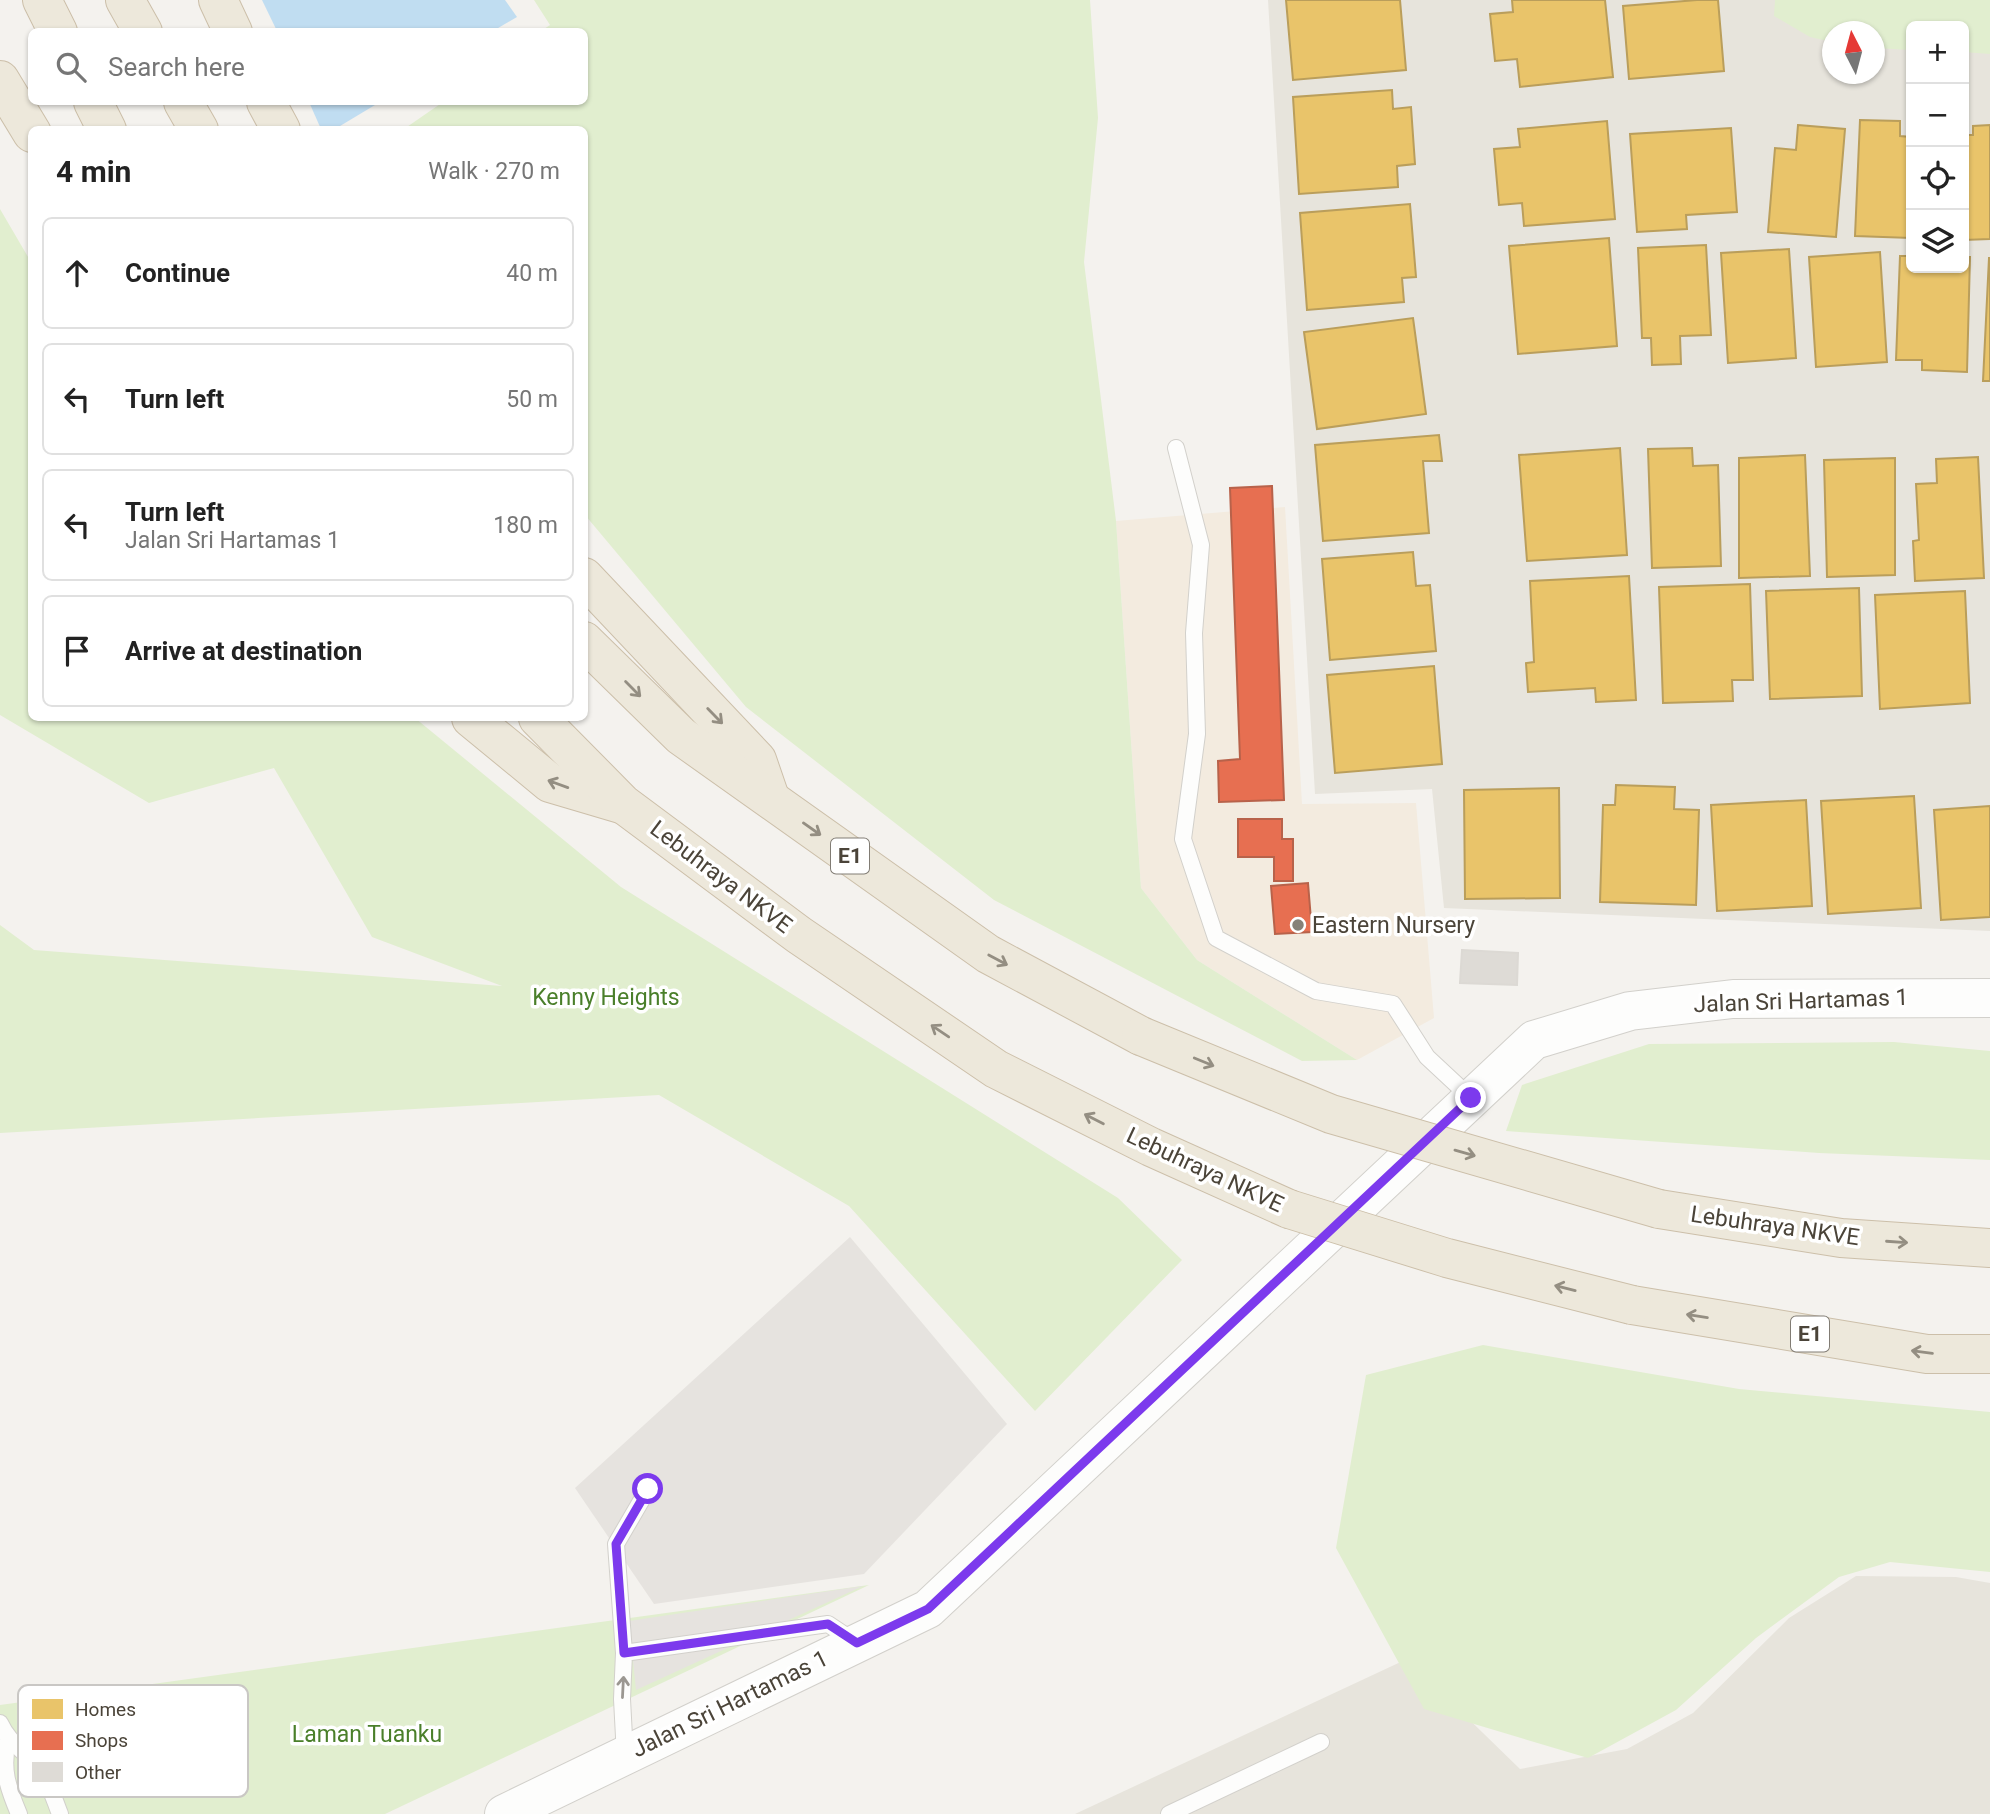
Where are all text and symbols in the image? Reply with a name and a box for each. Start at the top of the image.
north arrow [1822,21,1885,84]
map controls [1906,21,1969,273]
button: + [1906,21,1969,84]
search box [28,28,588,105]
icon: search [52,48,90,86]
text: Search here [108,52,245,82]
button: − [1906,84,1969,147]
button: locate [1906,147,1969,210]
text: 4 min [56,154,131,189]
text: Walk · 270 m [428,158,560,185]
button: layers [1906,210,1969,273]
icon: ahead [58,254,96,292]
text: Continue [125,258,230,288]
text: 40 m [506,260,558,287]
icon: left [58,380,96,418]
text: Turn left [125,384,224,414]
text: 50 m [506,386,558,413]
text: Turn left [125,497,224,527]
icon: left [58,506,96,544]
text: 180 m [493,512,558,539]
text: Jalan Sri Hartamas 1 [125,527,340,554]
icon: arrive [58,632,96,670]
text: Arrive at destination [125,636,362,666]
one-way arrow [624,680,641,697]
one-way arrow [706,707,723,724]
one-way arrow [548,777,570,790]
street label: Lebuhraya NKVE [645,815,797,939]
one-way arrow [802,822,821,836]
road number: E1 [831,838,869,874]
place label: Eastern Nursery [1312,912,1475,939]
marker: Eastern Nursery [1290,917,1306,933]
one-way arrow [987,953,1008,967]
park label: Kenny Heights [532,984,680,1011]
street label: Jalan Sri Hartamas 1 [1693,984,1909,1018]
one-way arrow [931,1024,950,1038]
one-way arrow [1193,1057,1214,1070]
route end [1455,1082,1486,1113]
one-way arrow [1084,1111,1105,1125]
street label: Lebuhraya NKVE [1122,1122,1288,1218]
one-way arrow [1453,1147,1476,1160]
street label: Lebuhraya NKVE [1689,1201,1861,1251]
one-way arrow [1885,1236,1907,1249]
one-way arrow [1554,1281,1577,1294]
one-way arrow [1686,1309,1709,1322]
road number: E1 [1791,1316,1829,1352]
one-way arrow [1911,1346,1934,1359]
route start [632,1473,663,1504]
street label: Jalan Sri Hartamas 1 [627,1645,833,1763]
one-way arrow [616,1676,629,1699]
legend [18,1685,248,1797]
text: Homes [75,1698,136,1721]
park label: Laman Tuanku [292,1721,442,1748]
text: Shops [75,1729,128,1752]
text: Other [75,1761,122,1784]

